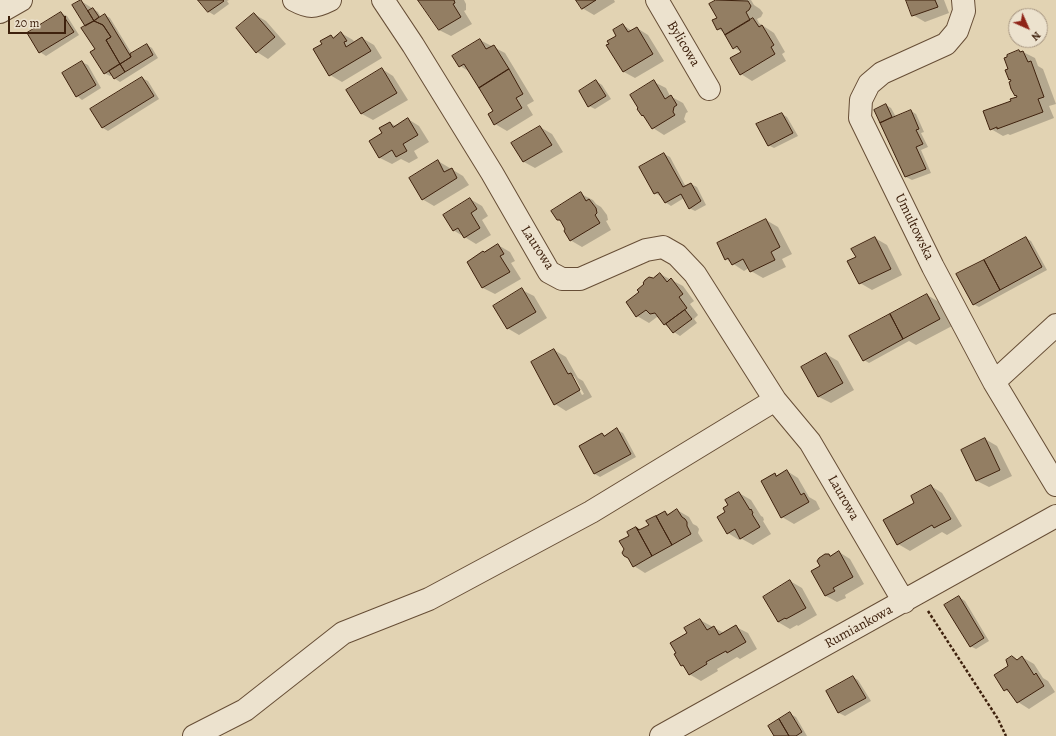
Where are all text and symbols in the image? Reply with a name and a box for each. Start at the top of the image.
scale bar [10,8,68,34]
north arrow [1008,8,1048,48]
text: 20 m [15,15,39,31]
street label: Bylicowa [663,18,703,70]
text: N [1028,28,1044,44]
street label: Umultowska [891,191,937,263]
street label: Laurowa [517,223,557,273]
street label: Laurowa [823,472,863,524]
street label: Rumiankowa [822,601,896,653]

